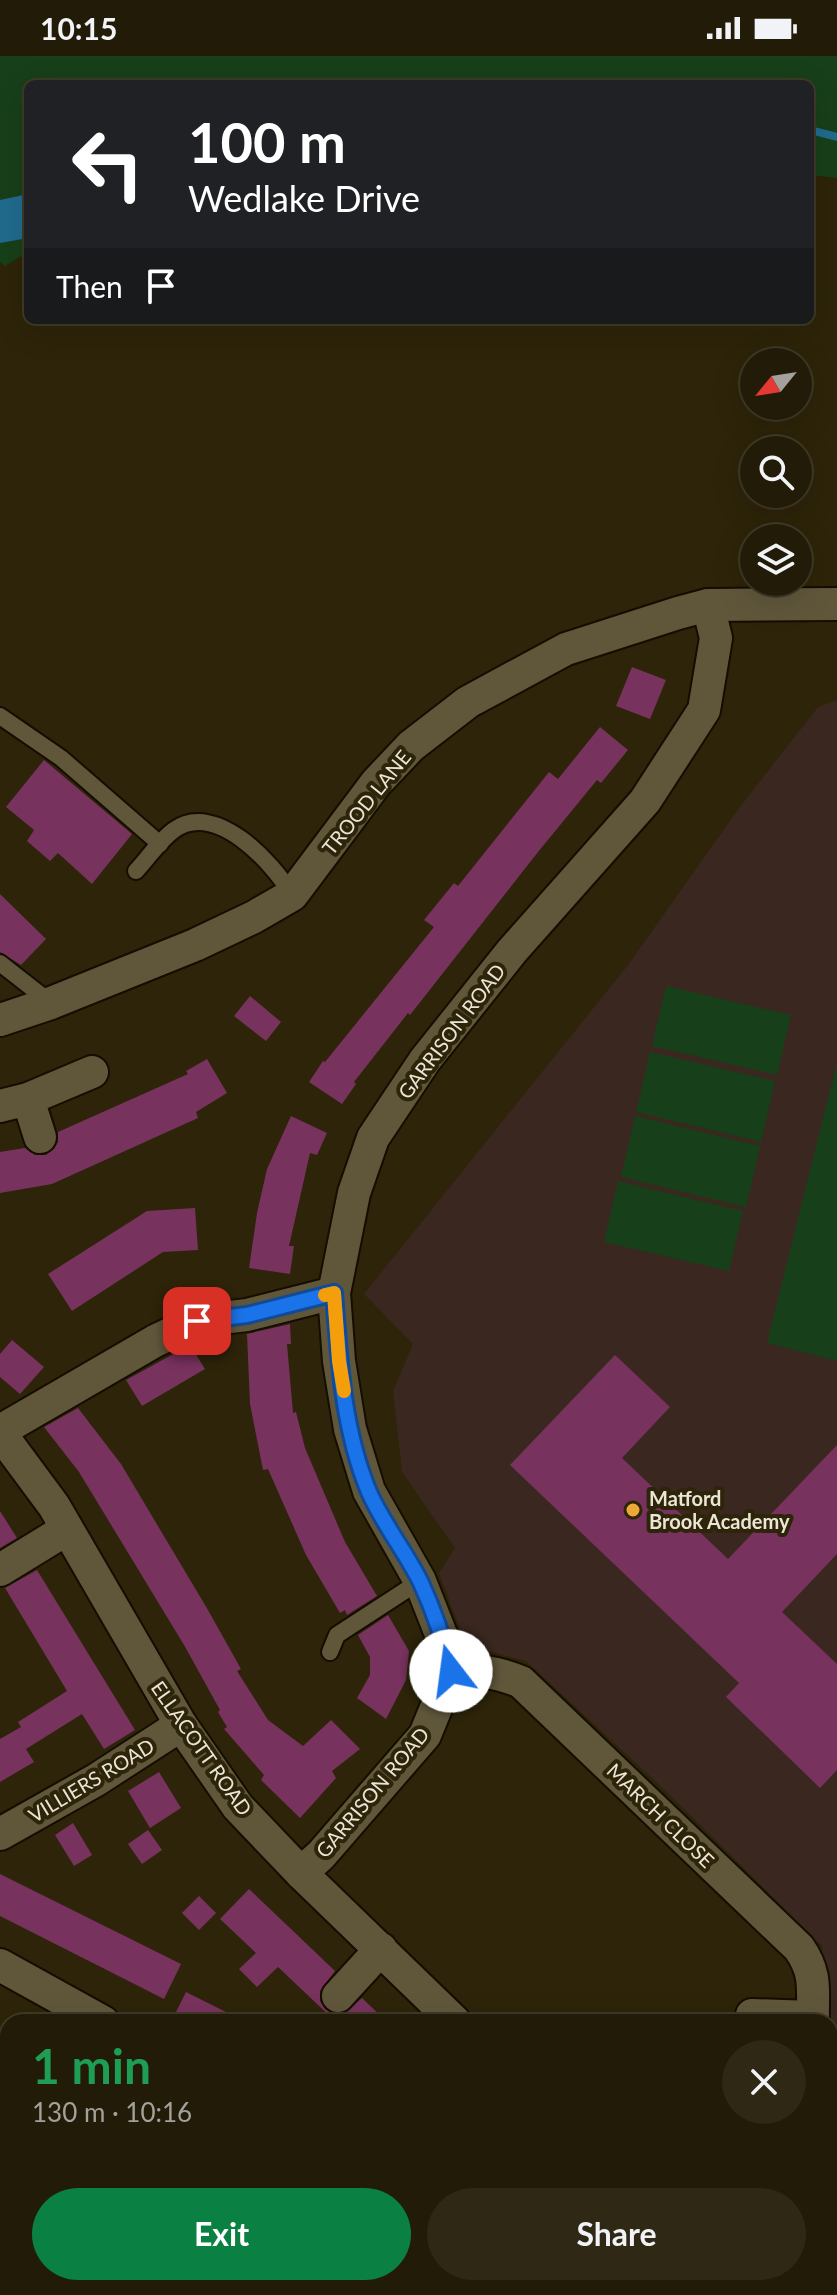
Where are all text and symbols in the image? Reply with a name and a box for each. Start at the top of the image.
text: 10:15 [40,10,117,46]
text: 100 m [188,108,346,175]
icon: left [56,112,160,216]
text: Wedlake Drive [188,176,420,220]
icon: arrive [139,264,183,308]
text: Then [56,268,123,304]
north arrow [740,348,812,420]
map controls [740,348,812,596]
button: search [740,436,812,508]
button: layers [740,524,812,596]
street label: TROOD LANE [317,745,415,859]
street label: GARRISON ROAD [392,959,510,1103]
pin [163,1287,231,1355]
icon: arrive [175,1299,219,1343]
place label: Matford Brook Academy [649,1486,790,1533]
marker: Matford Brook Academy [624,1501,642,1519]
position arrow [409,1629,493,1713]
street label: ELLACOTT ROAD [147,1676,257,1820]
street label: GARRISON ROAD [311,1722,433,1862]
street label: VILLIERS ROAD [24,1733,158,1827]
street label: MARCH CLOSE [602,1758,720,1872]
text: 1 min [32,2037,151,2094]
button: close [722,2040,806,2124]
text: 130 m · 10:16 [32,2096,192,2128]
button: Exit [32,2188,411,2280]
button: Share [427,2188,806,2280]

